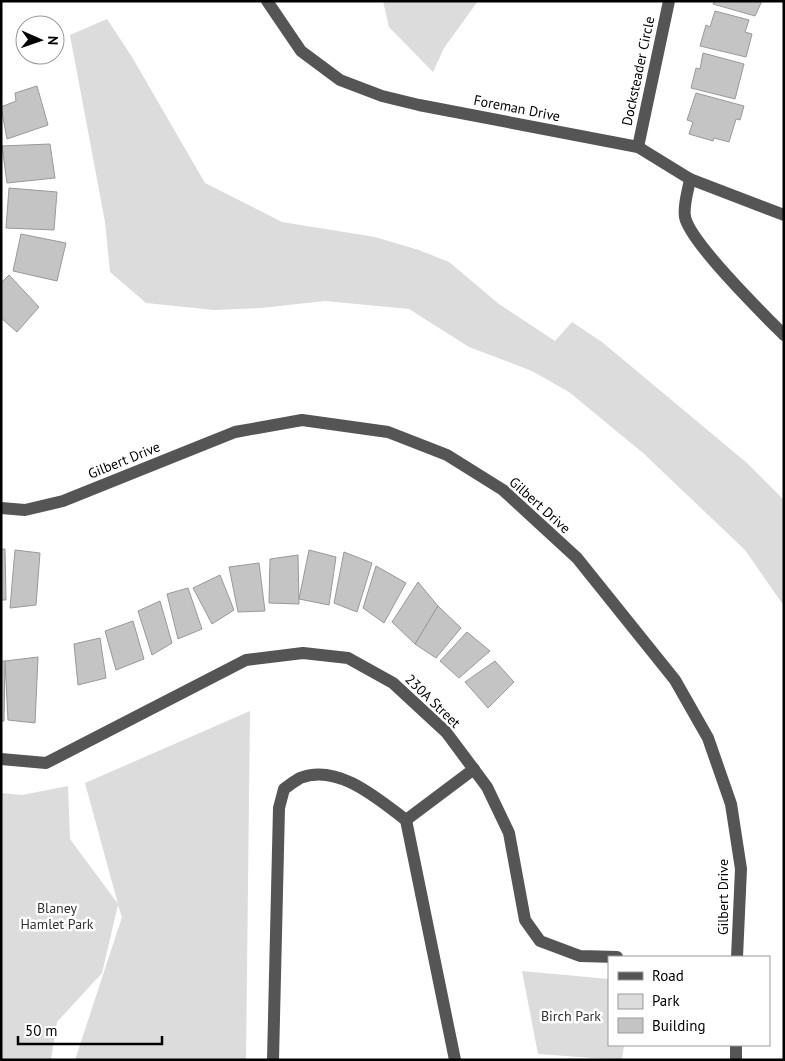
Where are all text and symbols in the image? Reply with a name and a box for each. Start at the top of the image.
north arrow [15,15,65,65]
street label: Docksteader Circle [618,15,658,127]
text: N [44,36,62,45]
street label: Foreman Drive [472,91,562,125]
street label: Gilbert Drive [85,437,163,483]
street label: Gilbert Drive [506,473,574,537]
street label: 230A Street [402,670,465,732]
street label: Gilbert Drive [714,859,732,935]
park label: Blaney Hamlet Park [20,899,94,933]
legend [608,956,770,1046]
text: Road [652,966,684,985]
text: Park [652,991,680,1010]
park label: Birch Park [541,1007,601,1025]
scale bar [18,1014,161,1046]
text: Building [652,1016,706,1035]
text: 50 m [25,1021,58,1040]

